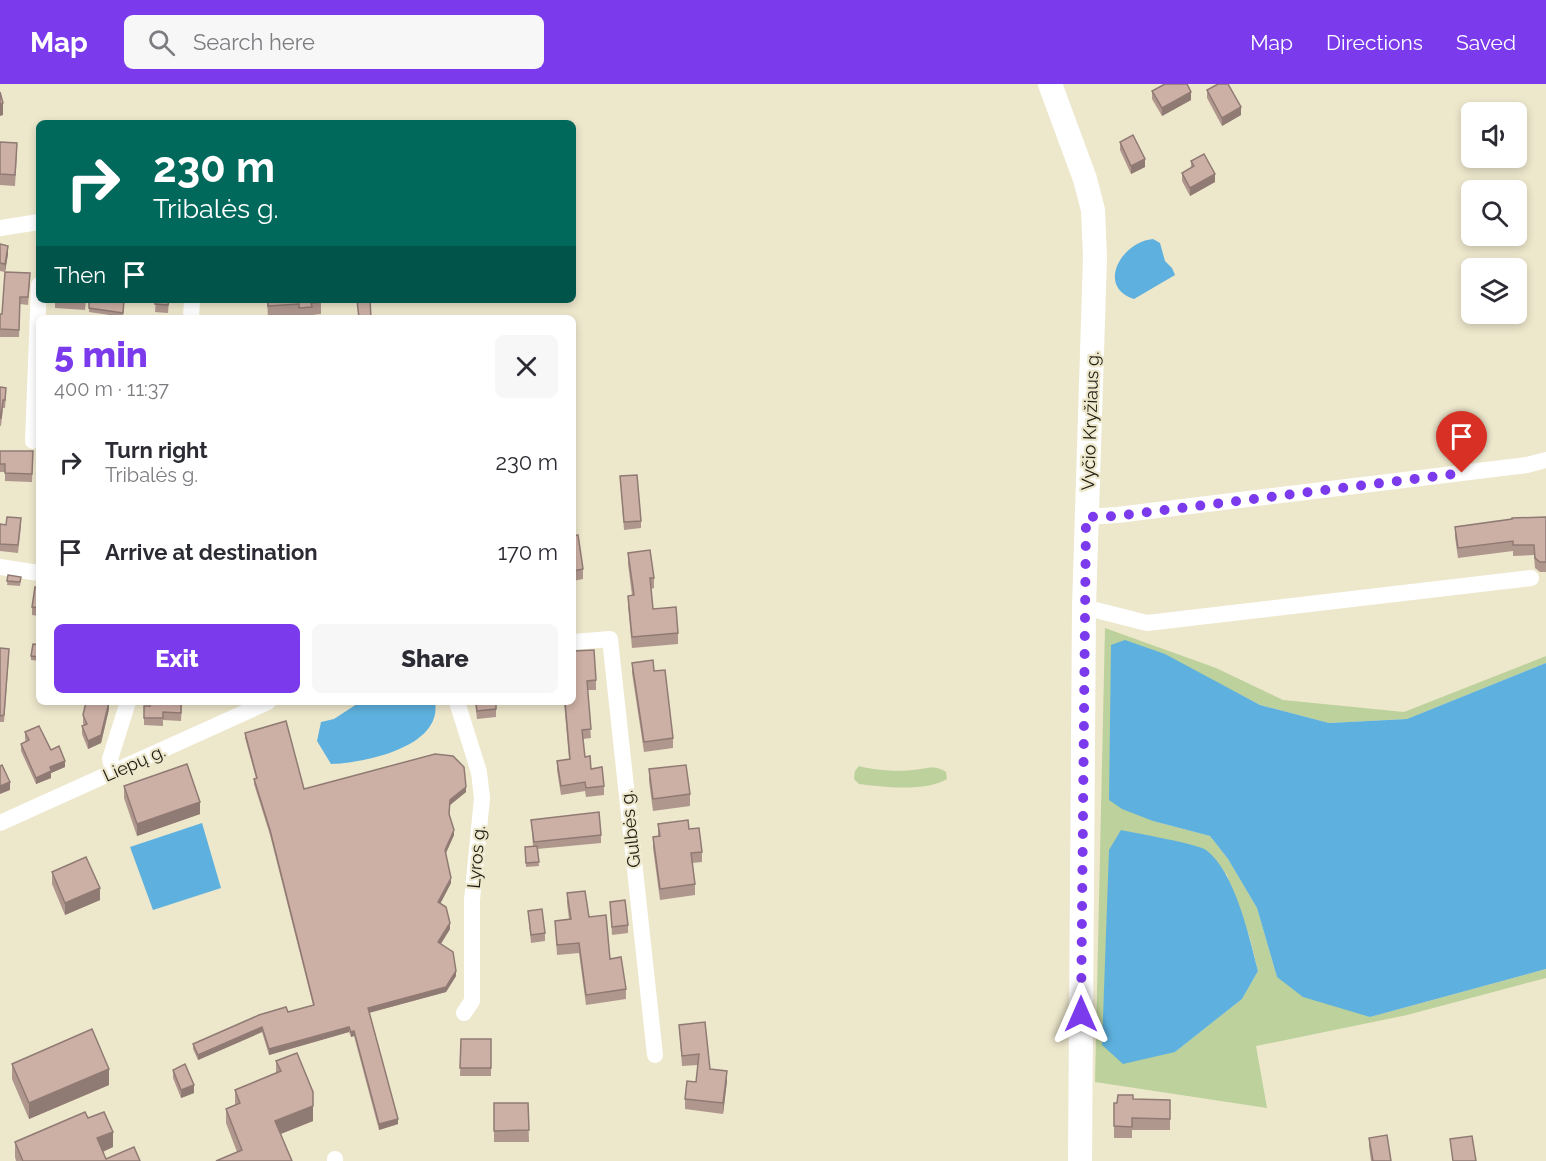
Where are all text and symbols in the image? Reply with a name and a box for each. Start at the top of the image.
search box [124,15,544,69]
text: Map [30,26,88,59]
icon: search [145,26,178,59]
text: Search here [193,29,315,55]
text: Map [1250,30,1293,55]
text: Directions [1326,30,1423,55]
text: Saved [1456,30,1516,55]
map controls [1461,102,1527,324]
button: sound [1461,102,1527,168]
text: 230 m [153,143,275,192]
icon: right [54,144,132,222]
button: search [1461,180,1527,246]
text: Tribalės g. [153,193,279,224]
icon: arrive [118,258,151,291]
button: layers [1461,258,1527,324]
text: Then [54,262,106,288]
text: 5 min [54,333,148,375]
button: close [495,335,558,398]
street label: Vyčio Kryžiaus g. [1077,351,1103,491]
text: 400 m · 11:37 [54,377,169,401]
pin [1436,411,1487,473]
icon: arrive [1445,420,1478,453]
text: Turn right [105,437,208,463]
icon: right [54,446,87,479]
text: 230 m [495,449,558,475]
text: Tribalės g. [105,463,198,487]
icon: arrive [54,536,87,569]
text: Arrive at destination [105,539,318,565]
text: 170 m [498,539,558,565]
button: Exit [54,624,300,693]
button: Share [312,624,558,693]
street label: Liepų g. [100,740,168,786]
street label: Gulbės g. [615,789,645,869]
street label: Lyros g. [463,825,489,889]
position arrow [1049,982,1113,1046]

